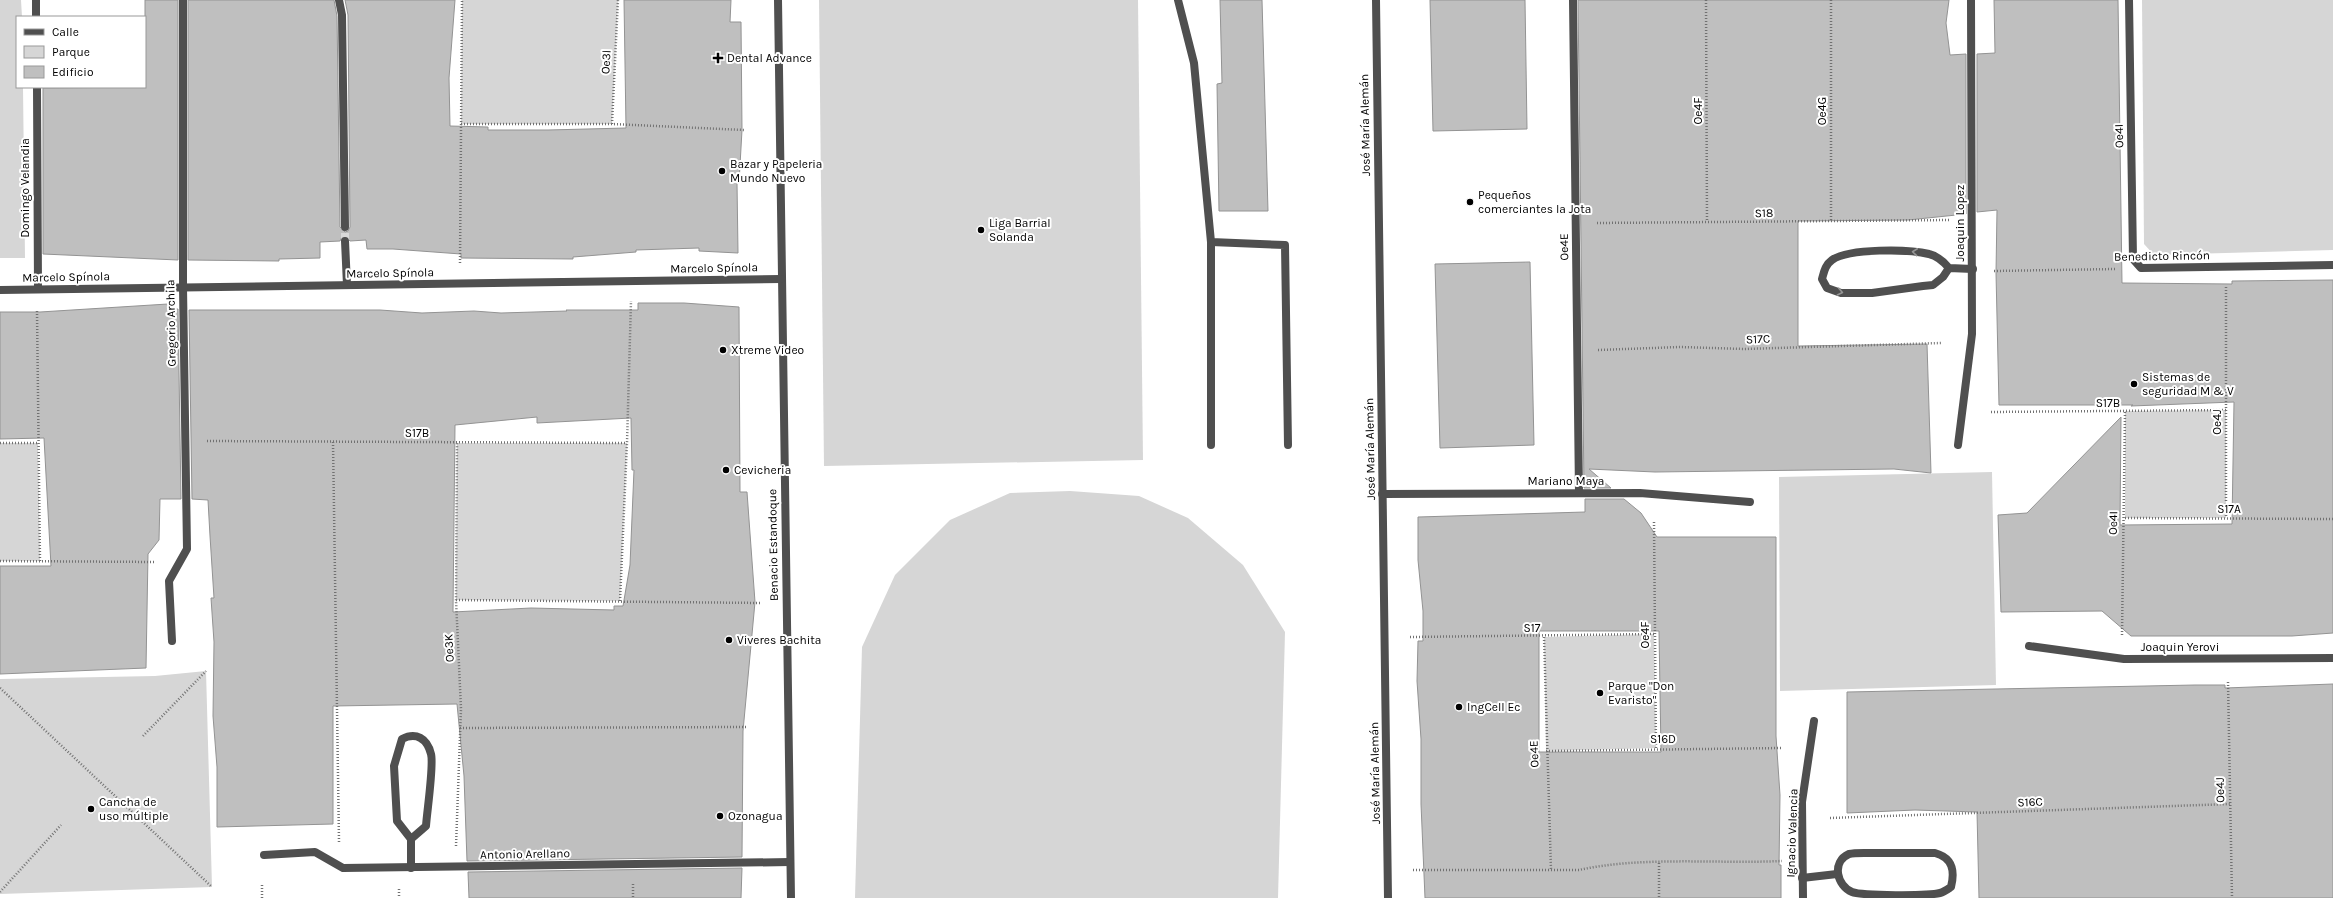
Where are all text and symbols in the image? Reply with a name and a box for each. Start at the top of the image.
legend [16,16,146,88]
text: Calle [52,25,79,39]
text: Parque [52,45,90,59]
street label: Oe3l [598,49,614,75]
place label: Dental Advance [727,51,812,65]
marker: Dental Advance [712,52,724,64]
text: Edificio [52,65,93,79]
street label: José María Alemán [1357,74,1373,176]
street label: Oe4G [1815,97,1829,125]
street label: Oe4F [1691,98,1705,124]
street label: Oe4I [2112,124,2126,148]
street label: Domingo Velandia [18,138,32,238]
place label: Bazar y Papeleria Mundo Nuevo [730,157,822,185]
marker: Bazar y Papeleria Mundo Nuevo [717,166,727,176]
street label: Joaquin Lopez [1953,184,1967,262]
place label: Pequeños comerciantes la Jota [1478,188,1591,216]
marker: Pequeños comerciantes la Jota [1465,197,1475,207]
street label: S18 [1755,206,1773,220]
place label: Liga Barrial Solanda [989,216,1051,244]
marker: Liga Barrial Solanda [976,225,986,235]
street label: Oe4E [1557,233,1571,261]
one-way arrow [1912,248,1918,257]
street label: Benedicto Rincón [2114,248,2210,264]
street label: Marcelo Spínola [670,260,758,276]
street label: Marcelo Spínola [346,265,434,281]
street label: Marcelo Spínola [22,269,110,285]
street label: Gregorio Archila [163,279,179,367]
one-way arrow [1836,287,1843,295]
street label: S17C [1746,332,1770,346]
place label: Xtreme Video [731,343,804,357]
marker: Xtreme Video [718,345,728,355]
place label: Sistemas de seguridad M & V [2142,370,2234,398]
marker: Sistemas de seguridad M & V [2129,379,2139,389]
street label: S17B [2096,396,2120,410]
street label: José María Alemán [1362,398,1378,500]
street label: Oe4J [2210,409,2224,435]
street label: S17B [405,426,429,440]
place label: Cevicheria [734,463,791,477]
marker: Cevicheria [721,465,731,475]
street label: Mariano Maya [1528,474,1604,488]
street label: Benacio Estandoque [765,489,781,601]
street label: S17A [2217,502,2241,516]
street label: Oe4I [2106,511,2120,535]
street label: S17 [1524,621,1541,635]
street label: Oe4F [1638,622,1652,648]
street label: Oe3K [441,633,457,662]
place label: Viveres Bachita [737,633,821,647]
marker: Viveres Bachita [724,635,734,645]
street label: Joaquin Yerovi [2141,640,2219,654]
place label: Parque "Don Evaristo" [1608,679,1674,707]
marker: Parque "Don Evaristo" [1595,688,1605,698]
place label: IngCell Ec [1467,700,1520,714]
marker: IngCell Ec [1454,702,1464,712]
street label: José María Alemán [1367,722,1383,824]
street label: S16D [1650,732,1676,746]
street label: Oe4E [1527,740,1541,768]
street label: Oe4J [2213,777,2227,803]
street label: Ignacio Valencia [1783,788,1801,878]
place label: Cancha de uso múltiple [99,795,168,823]
street label: S16C [2017,795,2043,809]
marker: Cancha de uso múltiple [86,804,96,814]
place label: Ozonagua [728,809,783,823]
marker: Ozonagua [715,811,725,821]
street label: Antonio Arellano [480,846,570,862]

